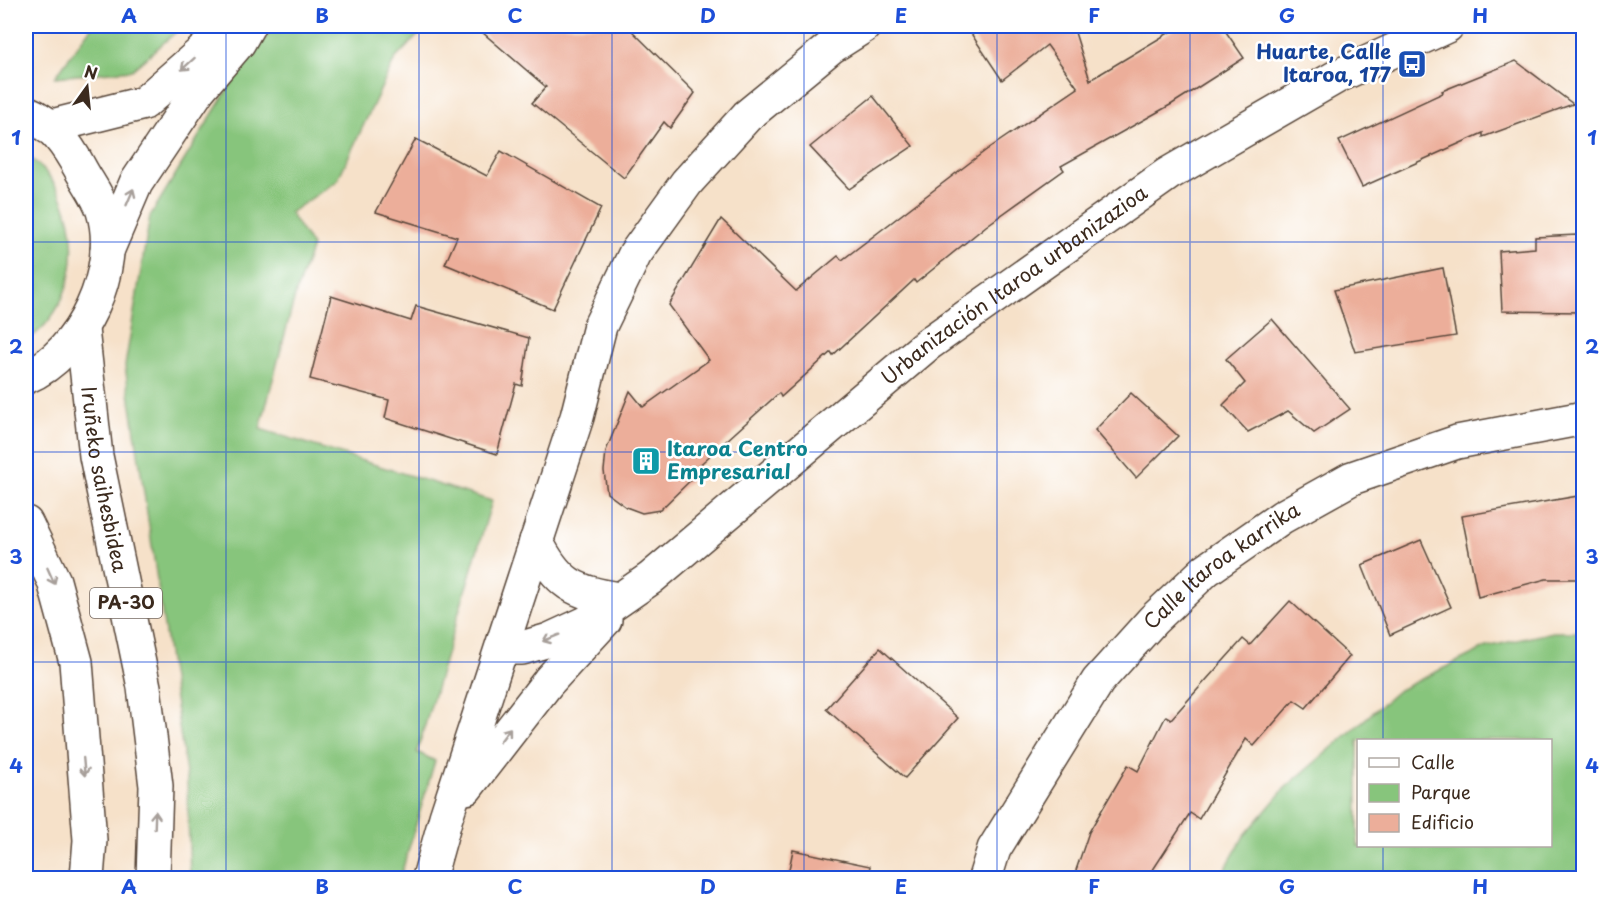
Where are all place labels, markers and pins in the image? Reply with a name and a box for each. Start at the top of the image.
place label: Huarte, Calle Itaroa, 177 [1256,36,1392,89]
bus stop icon: Huarte, Calle Itaroa, 177 [1396,48,1428,80]
place label: Itaroa Centro Empresarial [667,433,808,486]
building icon: Itaroa Centro Empresarial [630,445,662,477]

